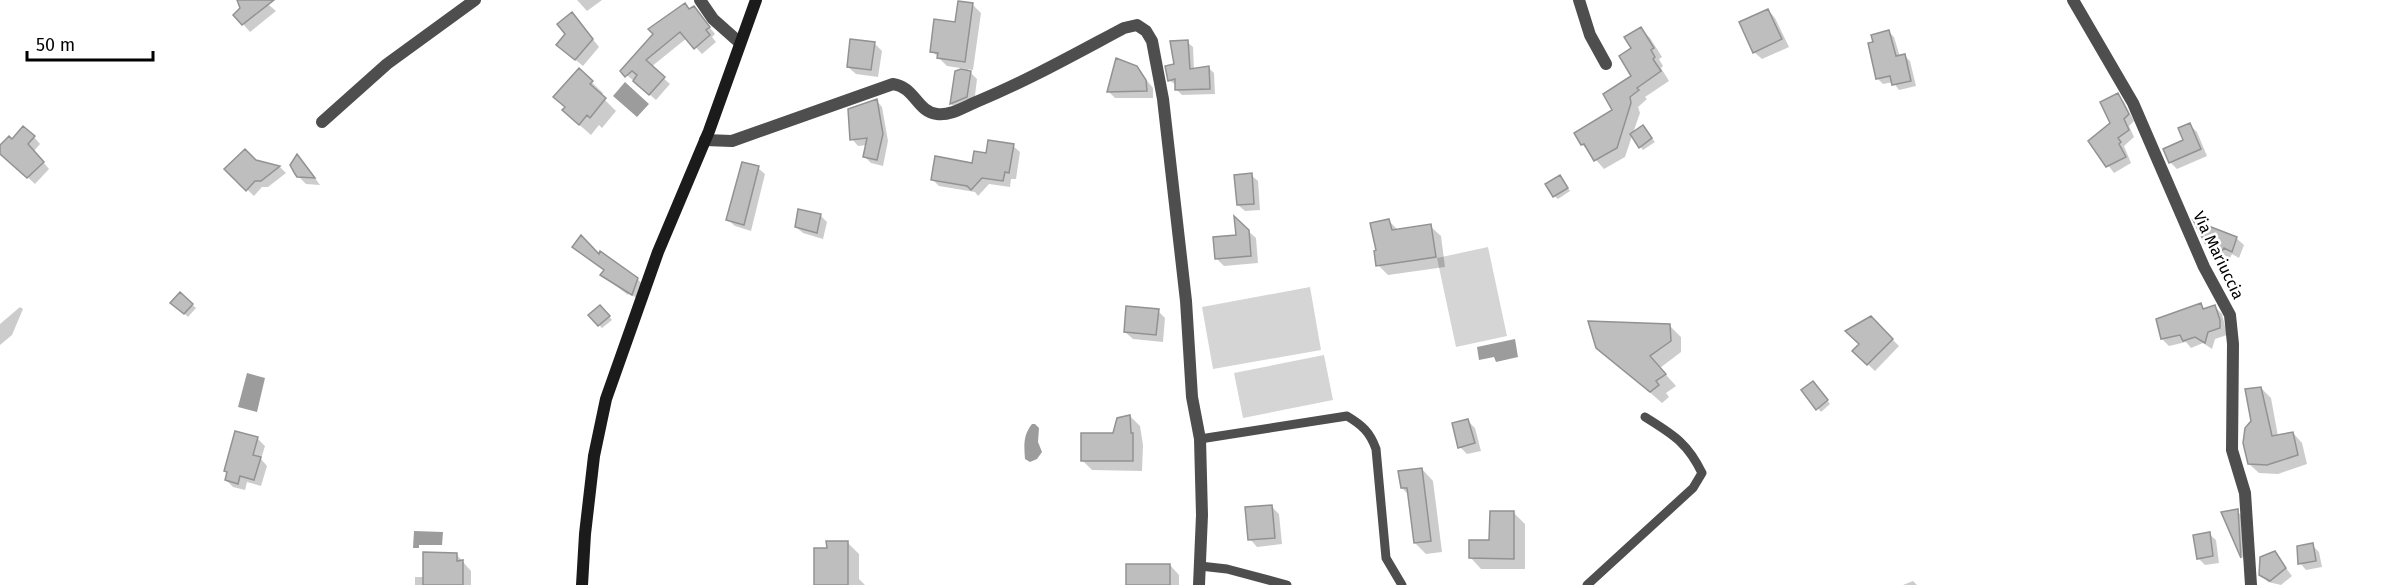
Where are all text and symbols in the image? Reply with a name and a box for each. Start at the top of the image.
scale bar [27,24,153,62]
text: 50 m [36,34,75,56]
street label: Via Mariuccia [2189,208,2248,302]

